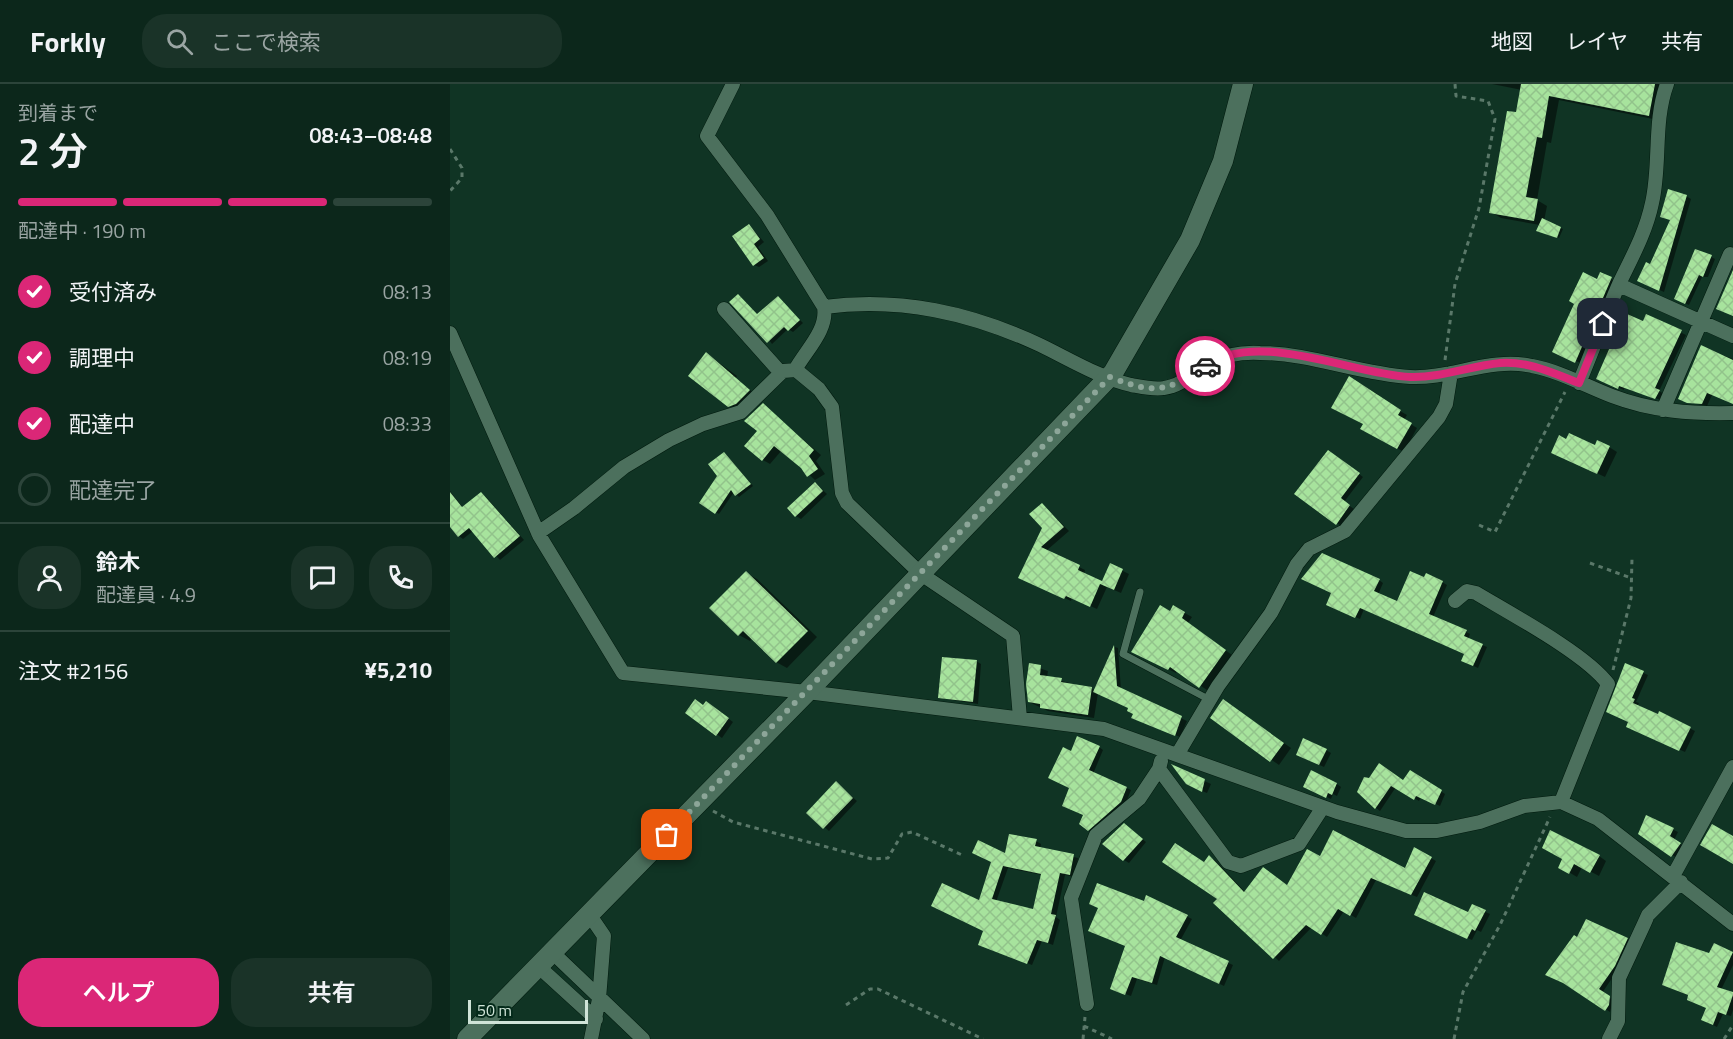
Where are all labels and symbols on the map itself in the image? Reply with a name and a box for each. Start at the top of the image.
pin [1577,298,1628,349]
courier [1175,336,1235,396]
pin [641,809,692,860]
scale bar [468,997,588,1024]

